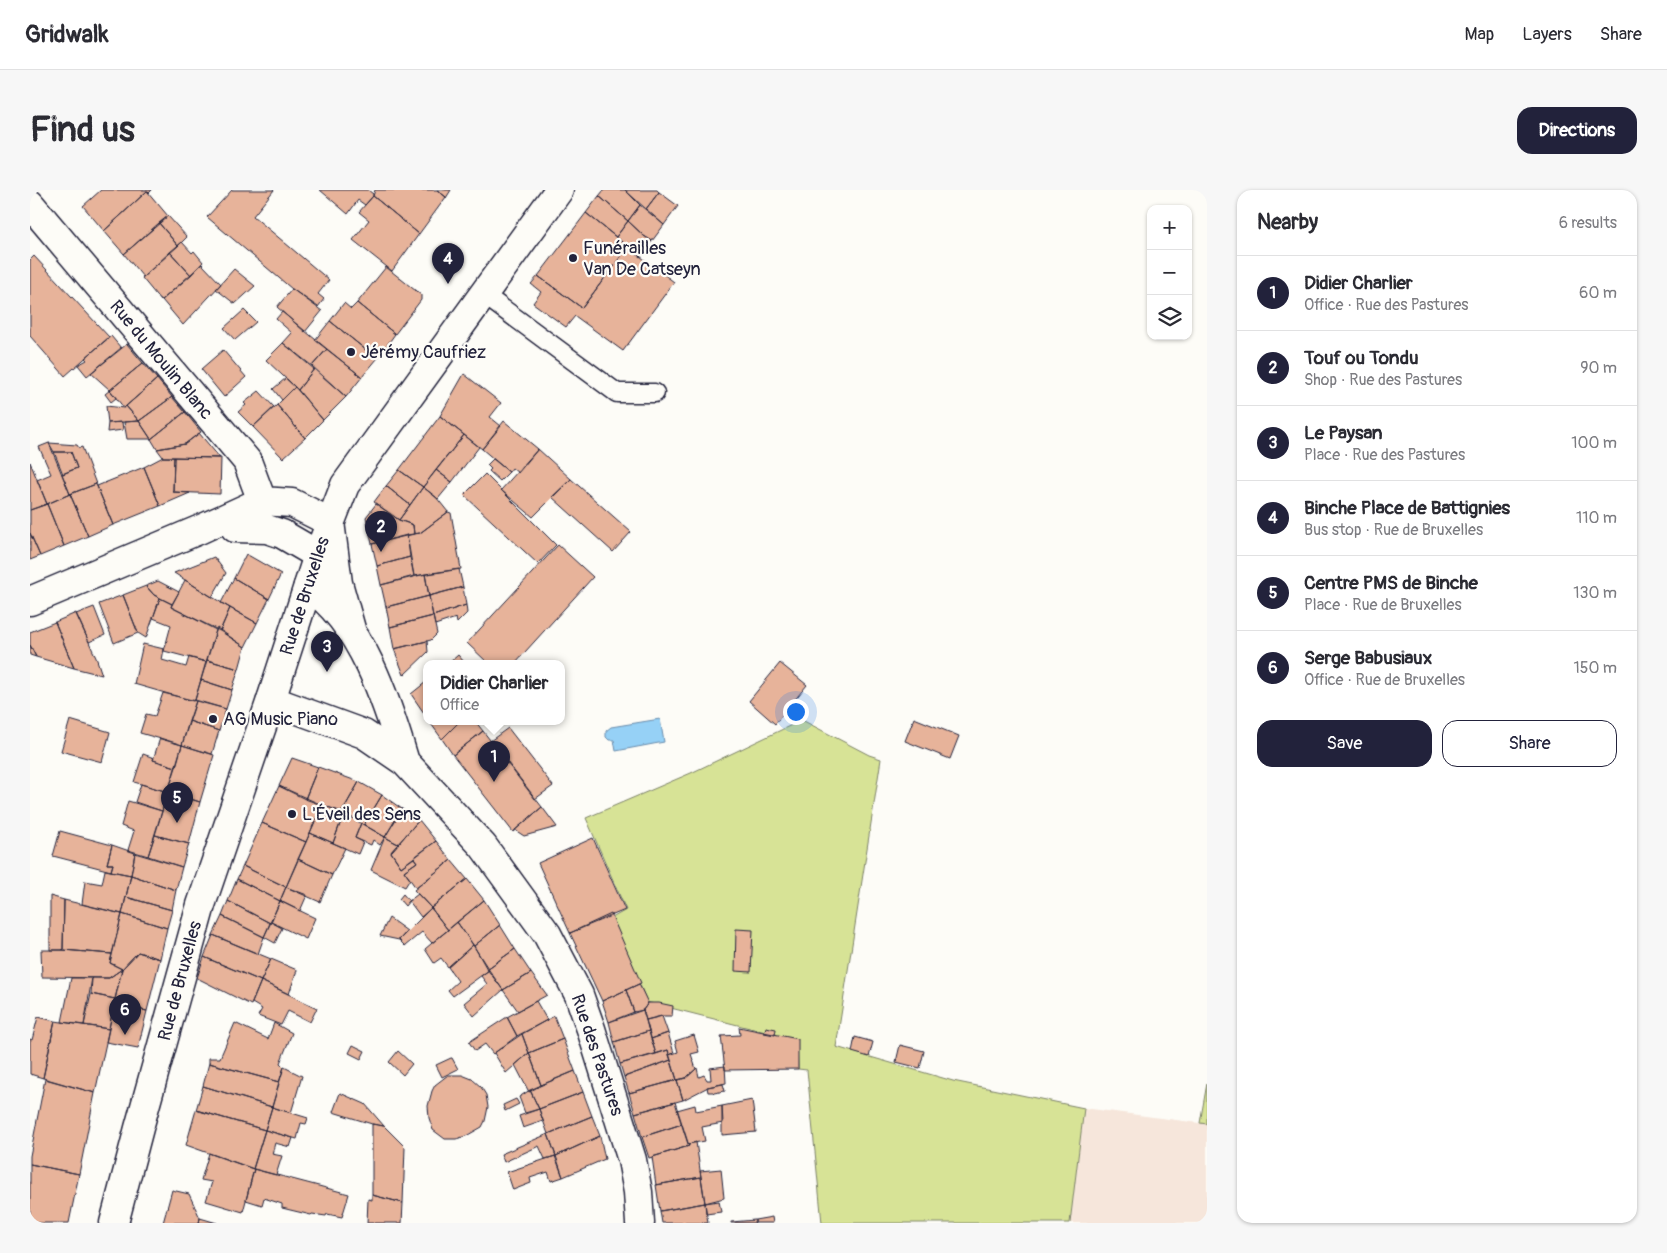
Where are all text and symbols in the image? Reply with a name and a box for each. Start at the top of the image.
text: Gridwalk [25,20,109,49]
text: Map [1465,23,1494,46]
text: Layers [1522,23,1572,46]
text: Share [1600,23,1642,46]
button: Directions [1517,107,1637,154]
text: Find us [30,108,135,152]
map controls [1147,205,1192,340]
button: + [1147,205,1192,250]
text: Nearby [1257,209,1318,236]
text: 6 results [1559,213,1617,233]
place label: Funérailles Van De Catseyn [583,237,701,281]
pin: 4 [432,243,464,284]
button: − [1147,250,1192,295]
marker: Funérailles Van De Catseyn [567,252,579,264]
text: Didier Charlier [1304,271,1413,295]
text: 1 [1270,283,1276,303]
text: 60 m [1579,283,1617,303]
button: layers [1147,295,1192,340]
text: Office · Rue des Pastures [1304,295,1469,315]
street label: Rue du Moulin Blanc [104,296,218,424]
place label: Jérémy Caufriez [361,341,486,364]
marker: Jérémy Caufriez [345,346,357,358]
text: Touf ou Tondu [1304,346,1419,370]
text: 2 [1269,358,1277,378]
text: 90 m [1580,358,1617,378]
text: Shop · Rue des Pastures [1304,370,1462,390]
text: Le Paysan [1304,421,1382,445]
text: 3 [1269,433,1277,453]
text: 100 m [1571,433,1617,453]
text: Place · Rue des Pastures [1304,445,1465,465]
text: Binche Place de Battignies [1304,496,1510,520]
text: 4 [1268,508,1278,528]
text: 110 m [1576,508,1617,528]
pin: 2 [365,511,397,552]
text: Bus stop · Rue de Bruxelles [1304,520,1483,540]
street label: Rue de Bruxelles [275,534,335,658]
text: Centre PMS de Binche [1304,571,1478,595]
text: 5 [1269,583,1277,603]
text: 130 m [1573,583,1617,603]
text: Place · Rue de Bruxelles [1304,595,1462,615]
pin: 3 [311,631,343,672]
text: Serge Babusiaux [1304,646,1432,670]
text: 6 [1268,658,1278,678]
text: 150 m [1573,658,1617,678]
popup [423,660,565,725]
text: Office · Rue de Bruxelles [1304,670,1465,690]
text: Didier Charlier [440,671,548,695]
text: Office [440,695,479,715]
your location [783,699,809,725]
place label: AG Music Piano [223,708,338,731]
marker: AG Music Piano [207,713,219,725]
button: Save [1257,720,1432,767]
button: Share [1442,720,1617,767]
pin: 1 [478,741,510,782]
pin: 5 [161,782,193,823]
place label: L'Éveil des Sens [302,803,421,826]
marker: L'Éveil des Sens [286,808,298,820]
street label: Rue de Bruxelles [153,919,207,1043]
street label: Rue des Pastures [565,991,629,1119]
pin: 6 [109,994,141,1035]

